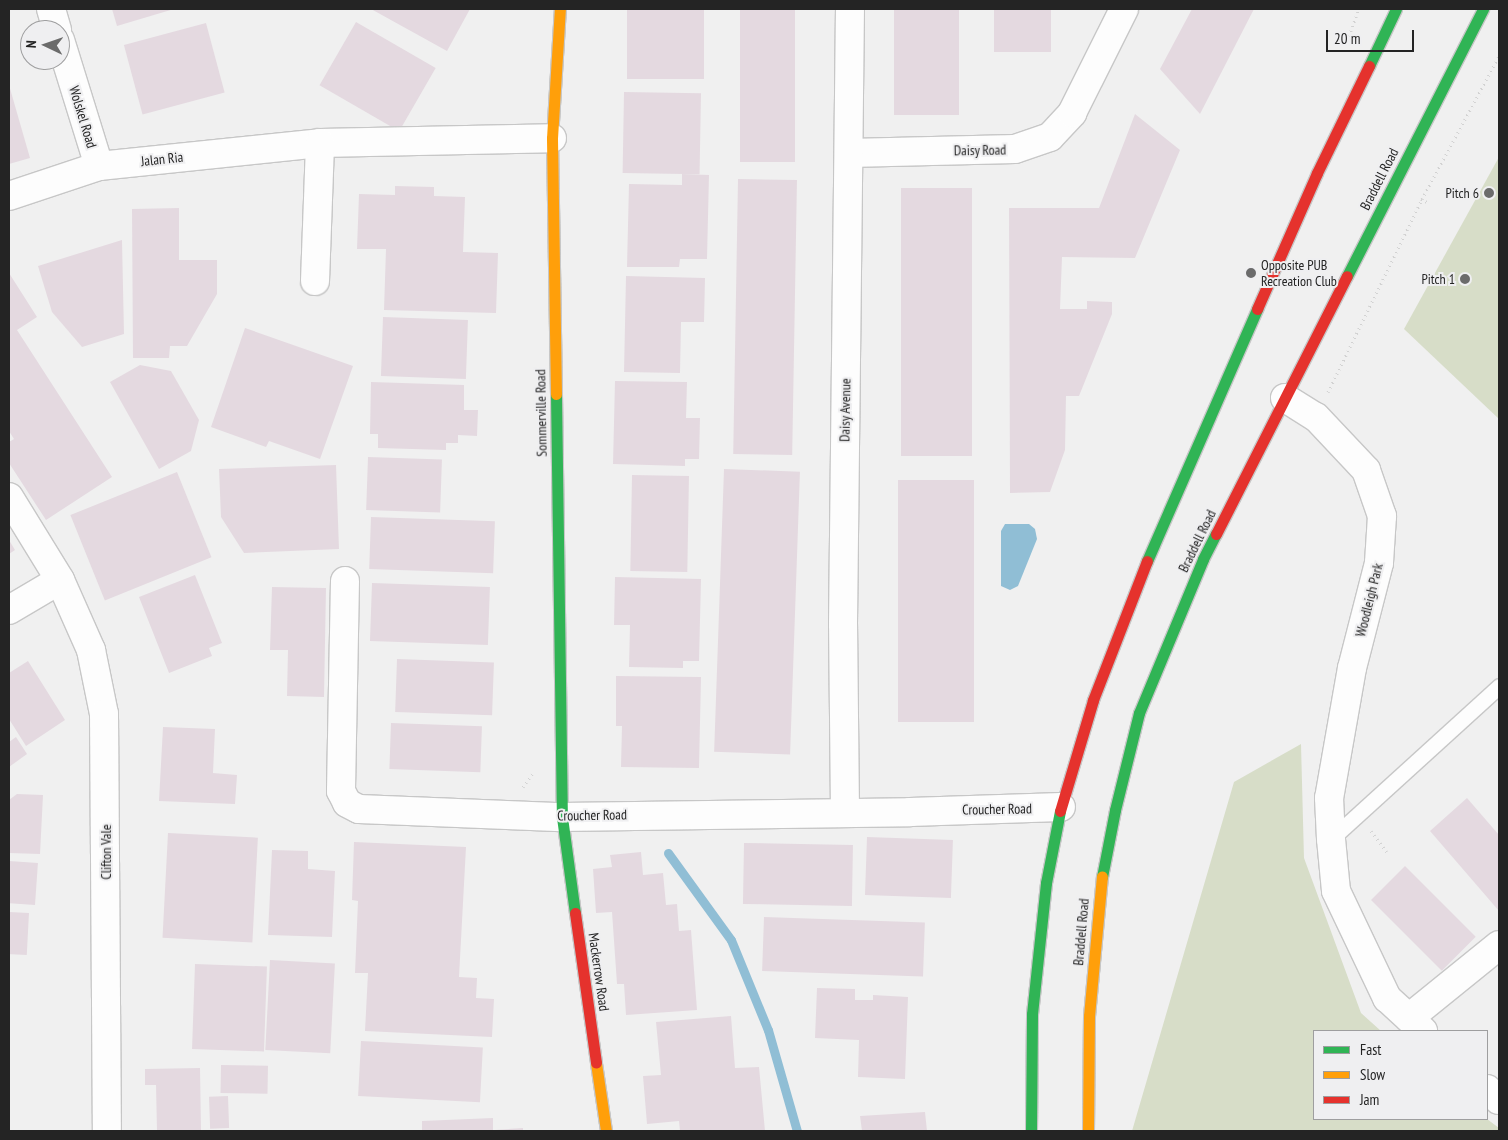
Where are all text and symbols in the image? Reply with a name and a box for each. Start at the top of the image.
north arrow [20,20,70,70]
scale bar [1328,20,1416,52]
text: 20 m [1334,29,1360,48]
text: N [22,40,40,49]
street label: Wolskel Road [66,84,100,150]
street label: Daisy Road [953,141,1007,159]
street label: Braddell Road [1356,145,1402,213]
street label: Jalan Ria [140,148,184,170]
place label: Pitch 6 [1445,185,1479,201]
marker: Pitch 6 [1483,187,1495,199]
place label: Opposite PUB Recreation Club [1261,257,1337,290]
marker: Opposite PUB Recreation Club [1245,267,1257,279]
place label: Pitch 1 [1421,271,1455,287]
marker: Pitch 1 [1459,273,1471,285]
street label: Sommerville Road [532,369,550,457]
street label: Daisy Avenue [836,378,854,442]
street label: Braddell Road [1175,507,1219,575]
street label: Woodleigh Park [1352,562,1386,638]
street label: Croucher Road [962,800,1032,818]
street label: Croucher Road [557,806,627,824]
street label: Clifton Vale [98,824,114,880]
street label: Braddell Road [1070,898,1092,966]
street label: Mackerrow Road [585,932,613,1012]
legend [1313,1030,1488,1120]
text: Fast [1360,1040,1381,1059]
text: Slow [1360,1065,1385,1084]
text: Jam [1360,1090,1379,1109]

